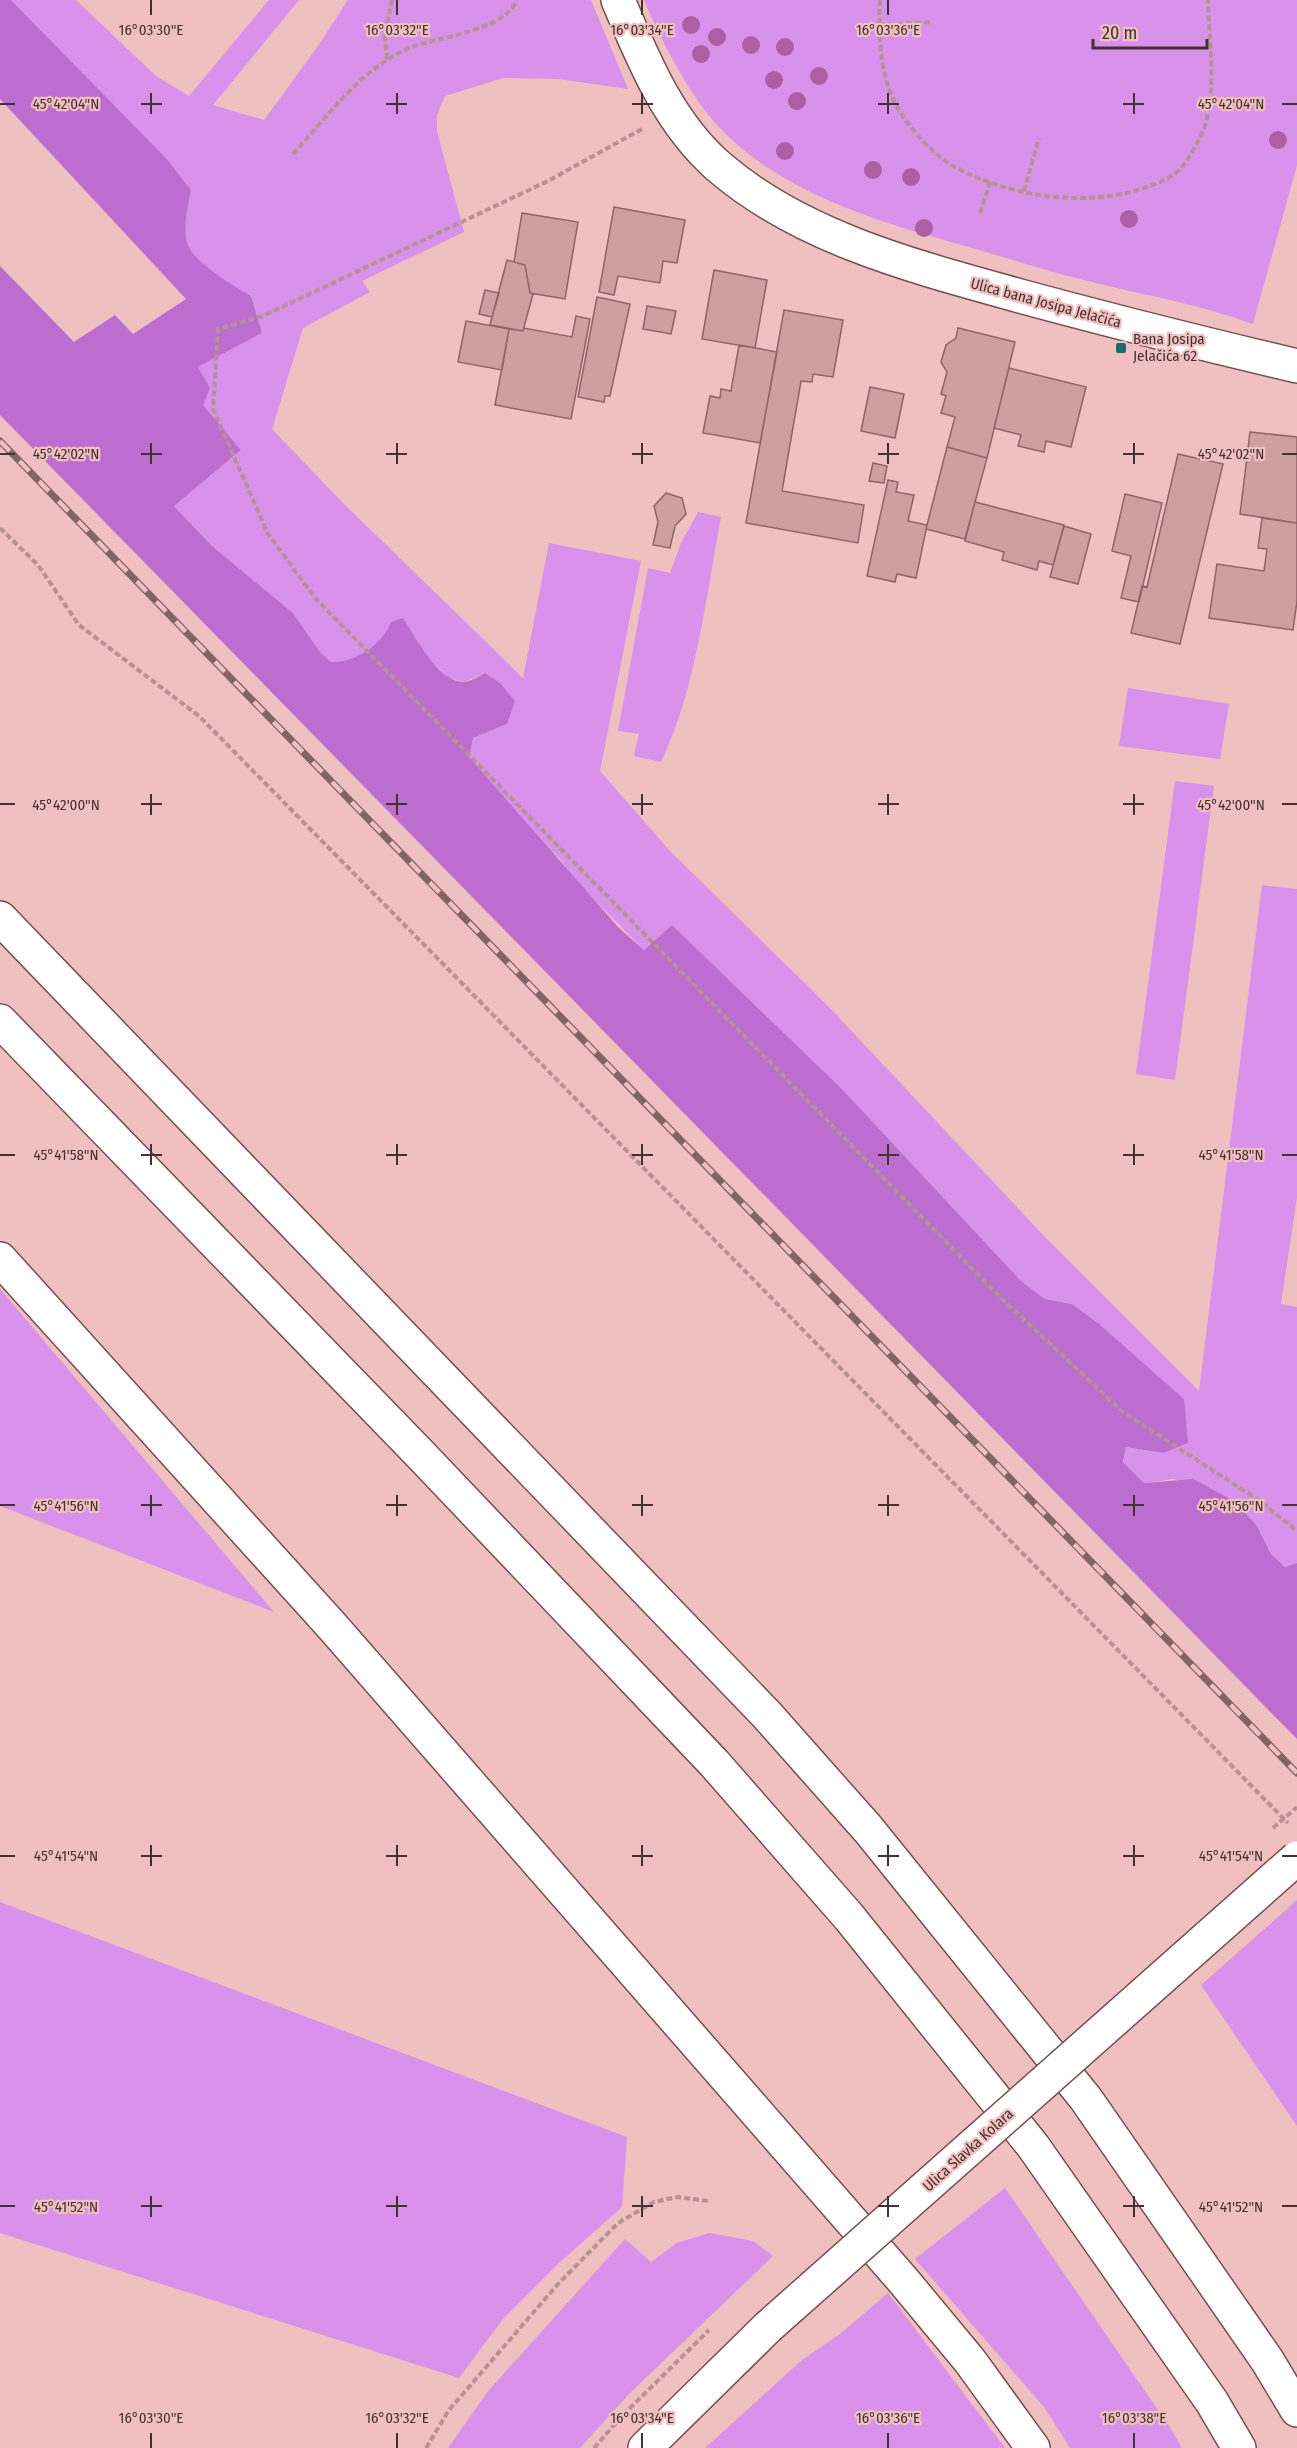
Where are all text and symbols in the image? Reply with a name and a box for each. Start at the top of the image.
scale bar [1093,12,1207,50]
text: 16°03'30"E [119,21,183,39]
text: 16°03'32"E [365,21,429,39]
text: 16°03'34"E [610,21,674,39]
text: 16°03'36"E [856,21,920,39]
text: 20 m [1102,22,1137,44]
text: 45°42'04"N [33,95,99,113]
text: 45°42'04"N [1198,95,1264,113]
street label: Ulica bana Josipa Jelačića [969,274,1123,332]
place label: Bana Josipa Jelačića 62 [1133,330,1205,365]
marker: Bana Josipa Jelačića 62 [1114,341,1128,355]
text: 45°42'02"N [33,445,99,463]
text: 45°42'02"N [1198,445,1264,463]
text: 45°42'00"N [32,796,100,814]
text: 45°42'00"N [1197,796,1265,814]
text: 45°41'58"N [33,1146,99,1164]
text: 45°41'58"N [1198,1146,1264,1164]
text: 45°41'56"N [33,1497,99,1515]
text: 45°41'56"N [1198,1497,1264,1515]
text: 45°41'54"N [34,1847,98,1865]
text: 45°41'54"N [1199,1847,1263,1865]
street label: Ulica Slavka Kolara [919,2105,1017,2195]
text: 45°41'52"N [34,2198,98,2216]
text: 45°41'52"N [1199,2198,1263,2216]
text: 16°03'30"E [119,2409,183,2427]
text: 16°03'32"E [365,2409,429,2427]
text: 16°03'34"E [610,2409,674,2427]
text: 16°03'36"E [856,2409,920,2427]
text: 16°03'38"E [1102,2409,1166,2427]

